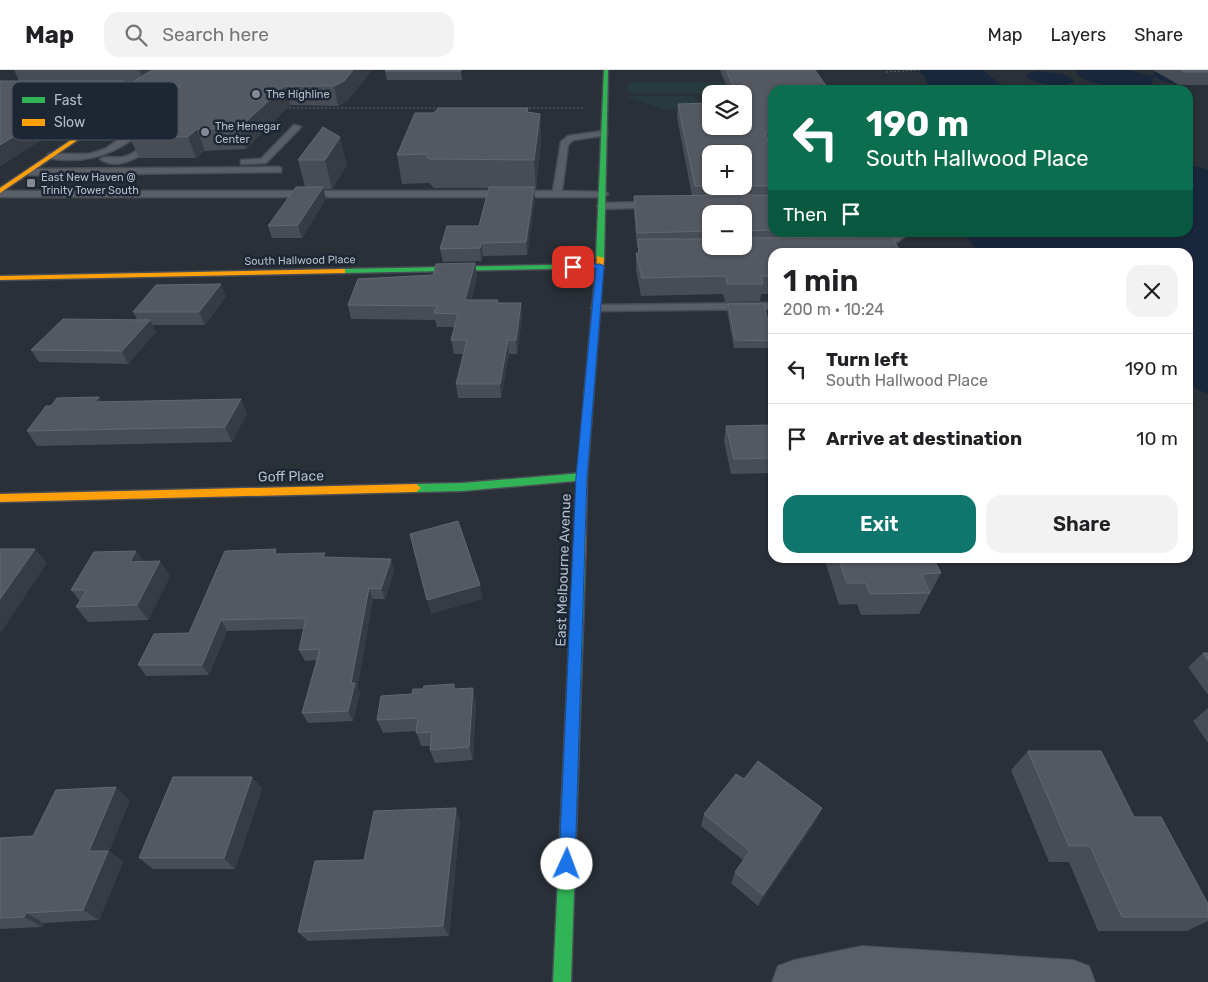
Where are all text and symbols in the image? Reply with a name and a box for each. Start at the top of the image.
search box [104,12,454,57]
text: Map [25,21,74,49]
icon: search [122,21,150,49]
text: Search here [162,23,269,46]
text: Map [988,24,1023,46]
text: Layers [1051,24,1106,46]
text: Share [1134,24,1183,46]
legend [12,82,178,140]
map controls [702,85,752,255]
button: layers [702,85,752,135]
marker: The Highline [250,88,262,100]
place label: The Highline [266,88,330,101]
text: Fast [54,92,83,109]
text: 190 m [866,103,969,145]
icon: left [783,105,848,170]
text: Slow [54,114,85,131]
place label: The Henegar Center [215,120,281,146]
marker: The Henegar Center [199,126,211,138]
button: + [702,145,752,195]
text: South Hallwood Place [866,145,1089,172]
place label: East New Haven @ Trinity Tower South [41,171,139,197]
marker: East New Haven @ Trinity Tower South [25,177,37,189]
icon: arrive [837,200,865,228]
text: Then [783,203,827,226]
button: − [702,205,752,255]
pin [552,246,594,288]
street label: South Hallwood Place [244,253,356,268]
icon: arrive [559,253,587,281]
text: 1 min [783,263,858,299]
button: close [1126,265,1178,317]
text: 200 m · 10:24 [783,300,884,319]
text: Turn left [826,348,908,371]
icon: left [783,355,811,383]
text: 190 m [1125,357,1178,380]
text: South Hallwood Place [826,371,988,390]
icon: arrive [783,425,811,453]
text: Arrive at destination [826,427,1022,450]
text: 10 m [1136,427,1178,450]
street label: Goff Place [258,467,324,486]
street label: East Melbourne Avenue [552,493,575,647]
button: Exit [783,495,976,553]
button: Share [986,495,1178,553]
position arrow [540,837,592,889]

